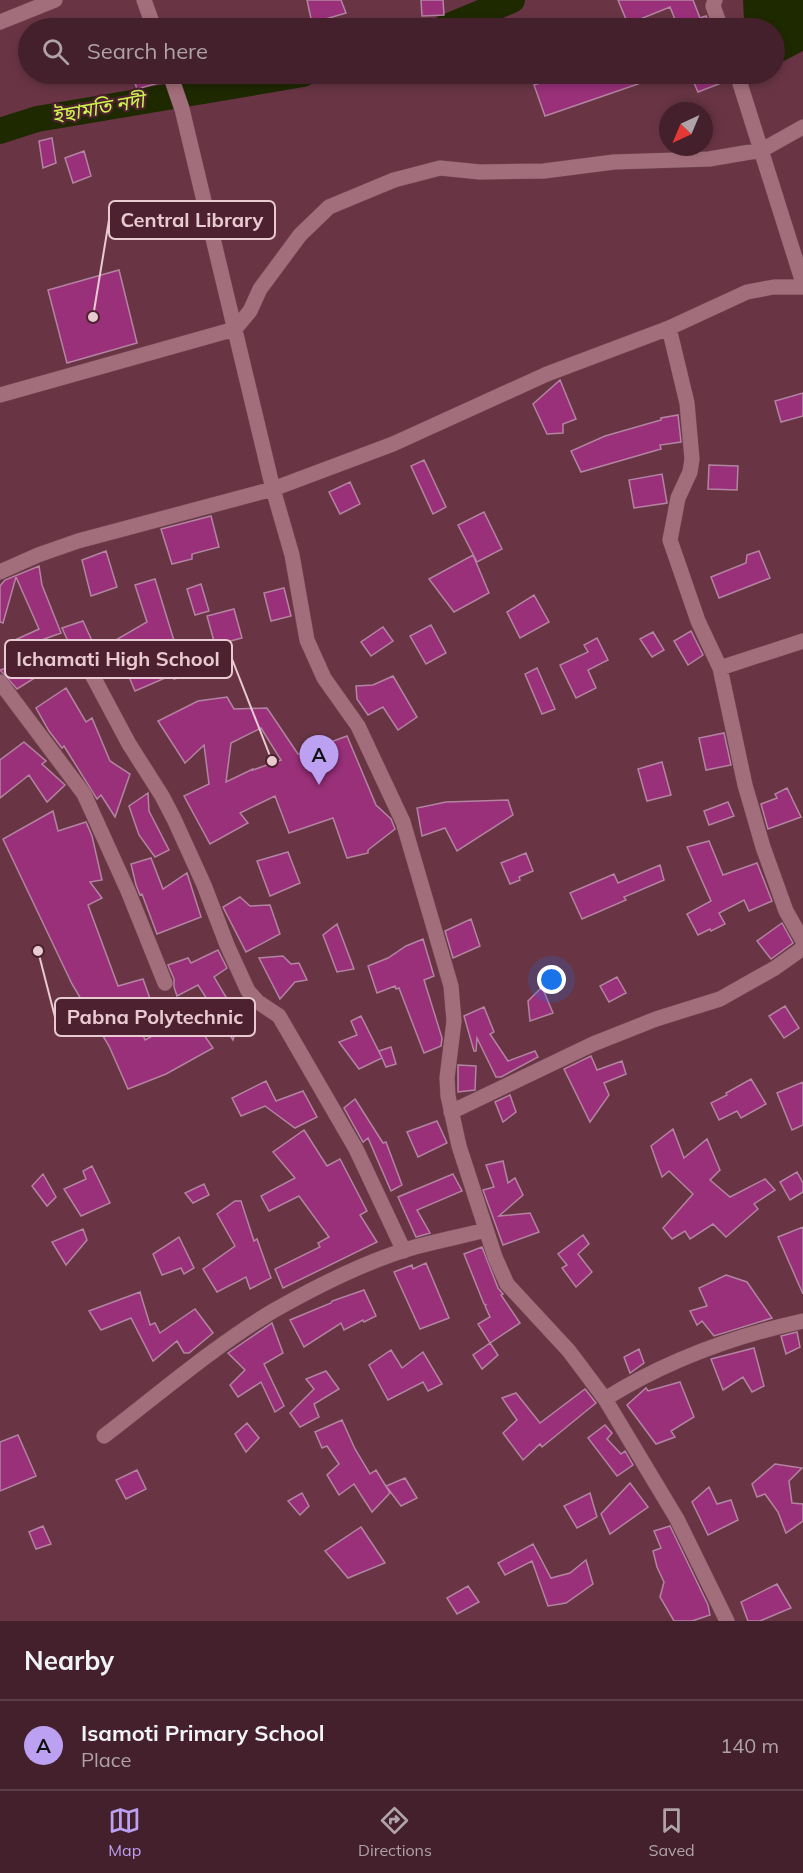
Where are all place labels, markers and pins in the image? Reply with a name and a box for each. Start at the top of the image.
callout: Central Library [109,201,275,239]
callout: Ichamati High School [5,640,232,678]
pin: A [300,736,338,785]
callout: Pabna Polytechnic [55,998,255,1036]

